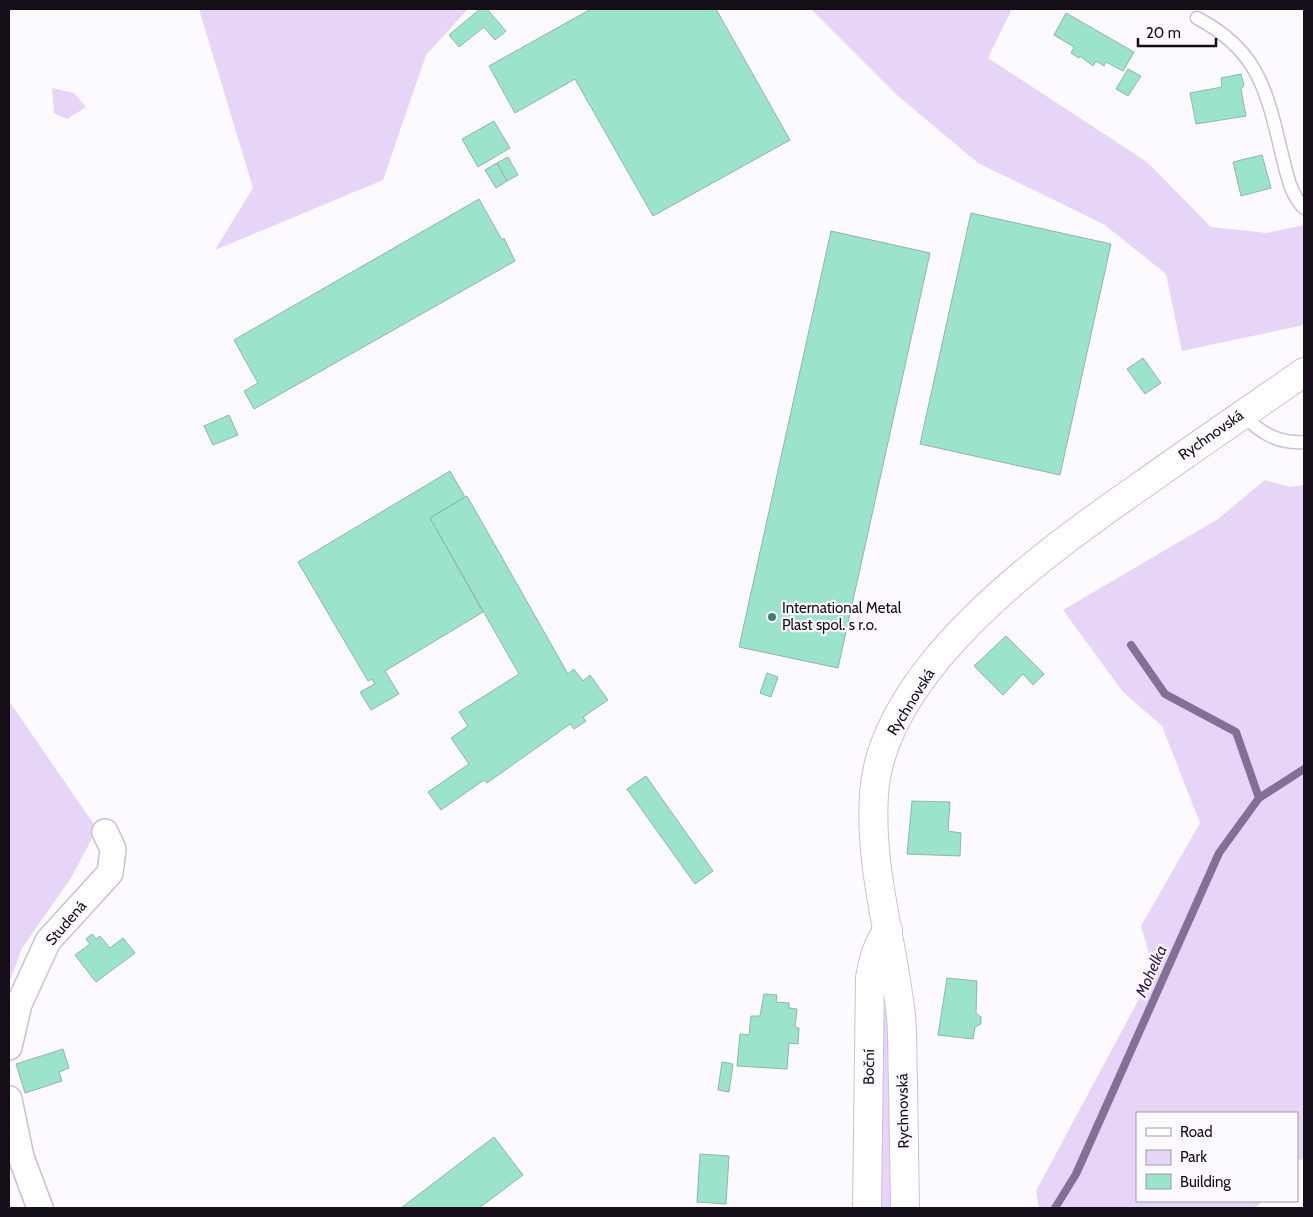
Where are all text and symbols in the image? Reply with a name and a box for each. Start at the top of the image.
scale bar [1138,15,1216,47]
text: 20 m [1146,24,1181,42]
street label: Rychnovská [1175,406,1248,464]
place label: International Metal Plast spol. s r.o. [782,599,902,634]
marker: International Metal Plast spol. s r.o. [766,611,778,623]
street label: Rychnovská [883,665,939,739]
street label: Studená [42,896,91,949]
water label: Mohelka [1131,942,1171,1001]
street label: Boční [860,1049,878,1085]
street label: Rychnovská [893,1072,913,1149]
legend [1136,1112,1298,1202]
text: Road [1180,1123,1213,1141]
text: Park [1180,1148,1207,1166]
text: Building [1180,1173,1231,1191]

